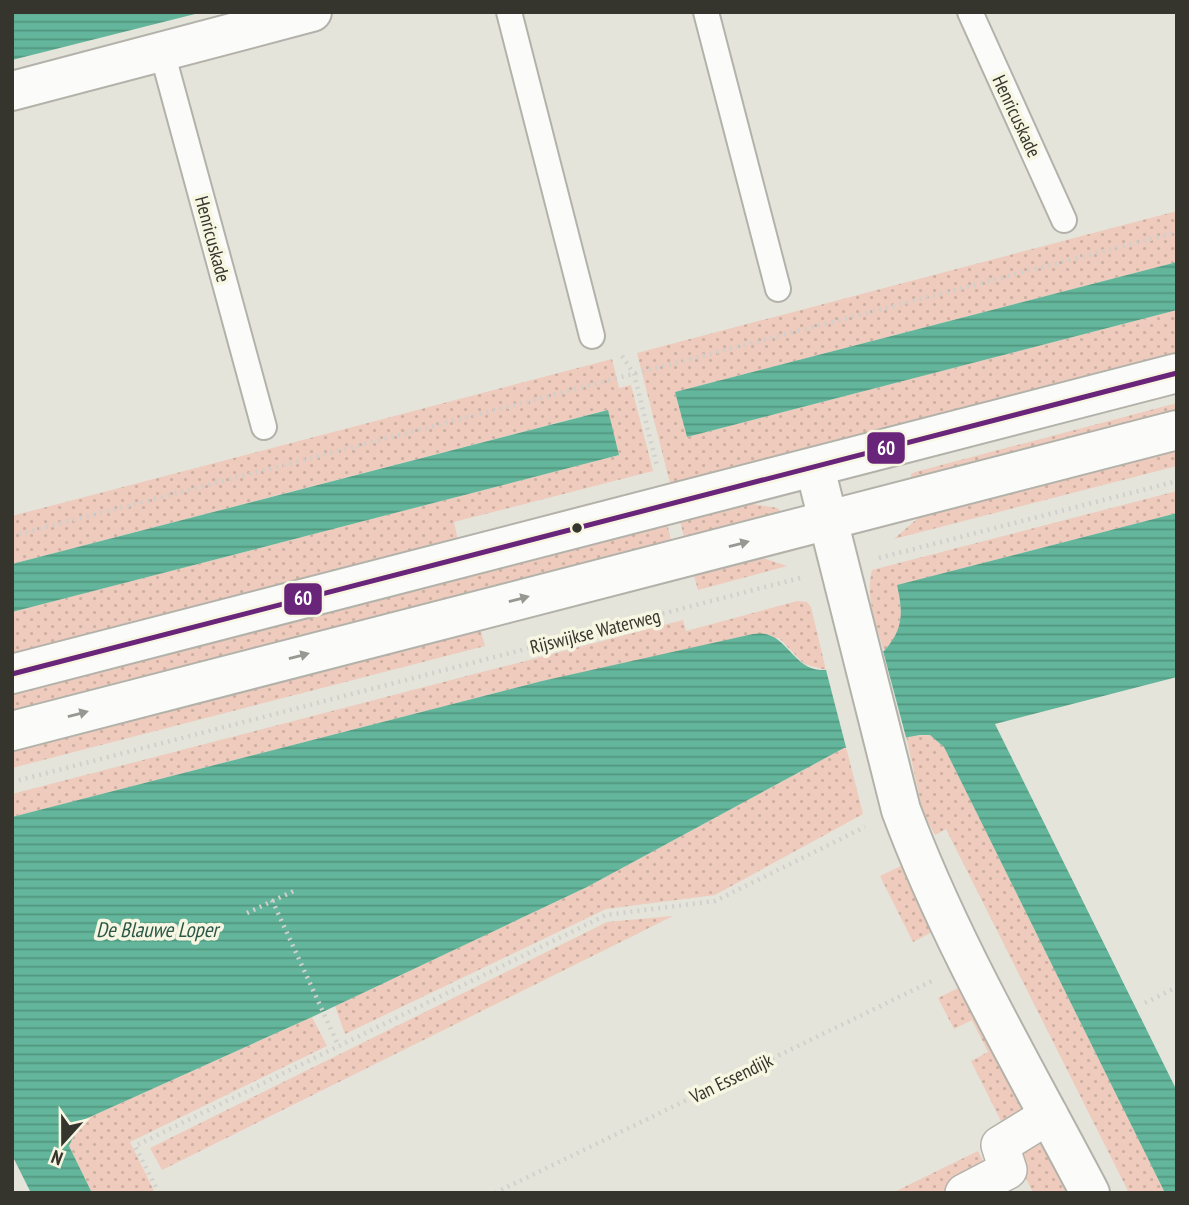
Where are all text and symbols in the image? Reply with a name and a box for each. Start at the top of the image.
street label: Henricuskade [987,71,1047,161]
street label: Henricuskade [190,193,236,285]
line badge: 60 [866,431,906,465]
text: 60 [877,436,895,460]
unlabelled marker [570,521,584,535]
one-way arrow [729,538,751,549]
line badge: 60 [283,582,323,616]
text: 60 [294,586,312,610]
one-way arrow [508,593,530,604]
street label: Rijswijkse Waterweg [527,603,663,659]
one-way arrow [288,651,309,661]
one-way arrow [67,708,89,719]
water label: De Blauwe Loper [96,916,221,943]
street label: Van Essendijk [685,1047,777,1109]
north arrow [28,1107,98,1177]
text: N [48,1145,66,1171]

